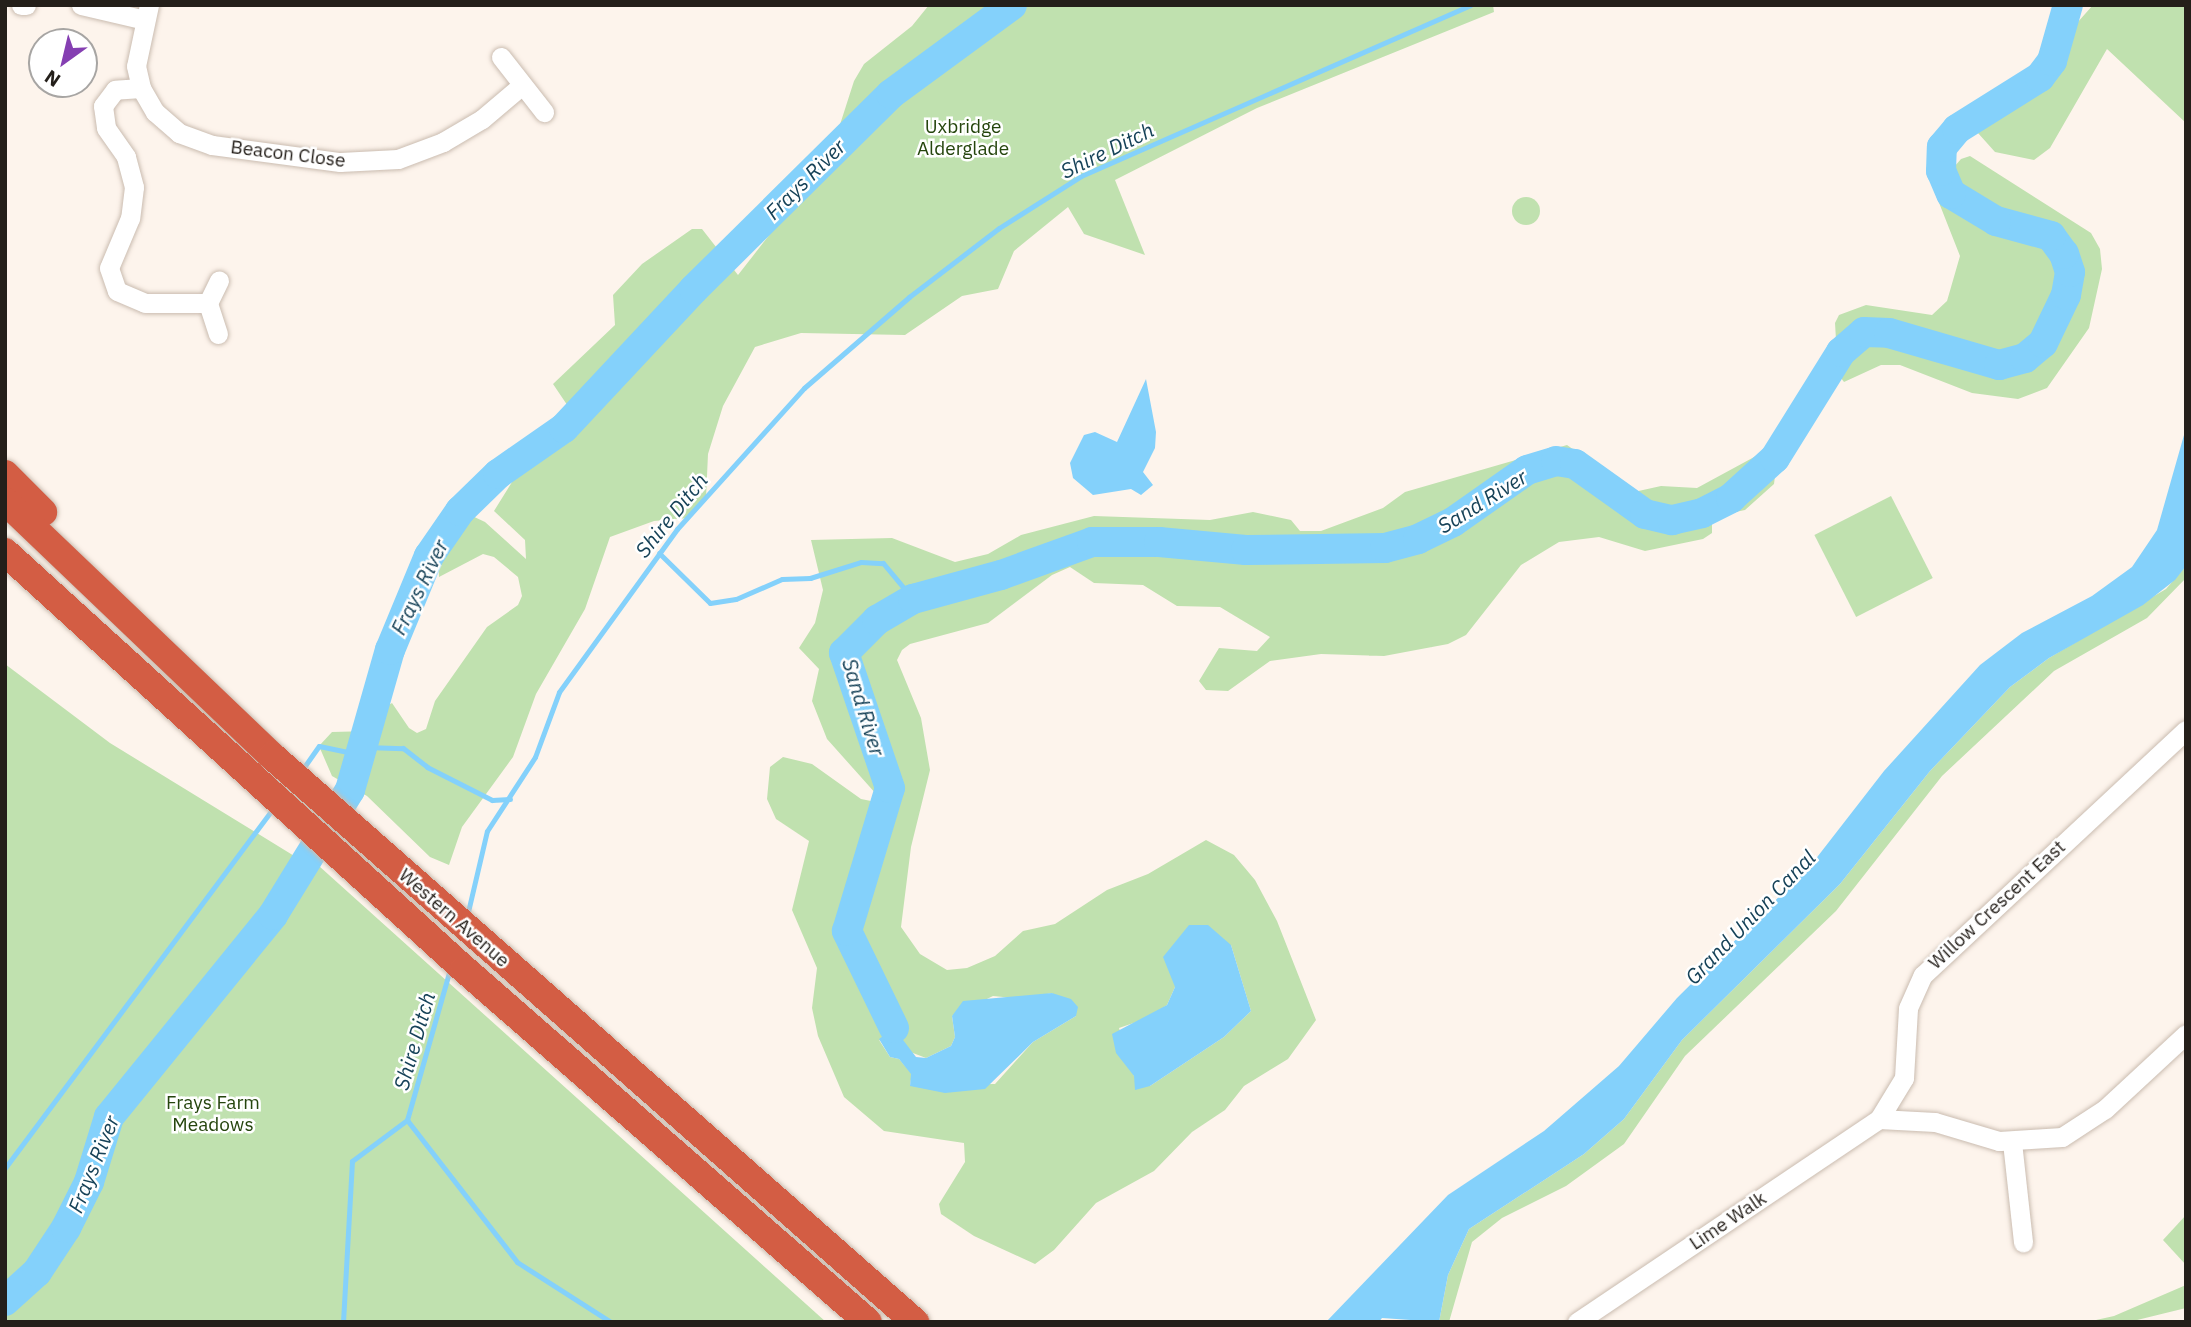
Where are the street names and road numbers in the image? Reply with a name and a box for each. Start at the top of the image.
street label: Beacon Close [229,136,347,172]
street label: Willow Crescent East [1924,836,2070,974]
street label: Western Avenue [394,864,514,972]
street label: Lime Walk [1685,1187,1771,1255]

